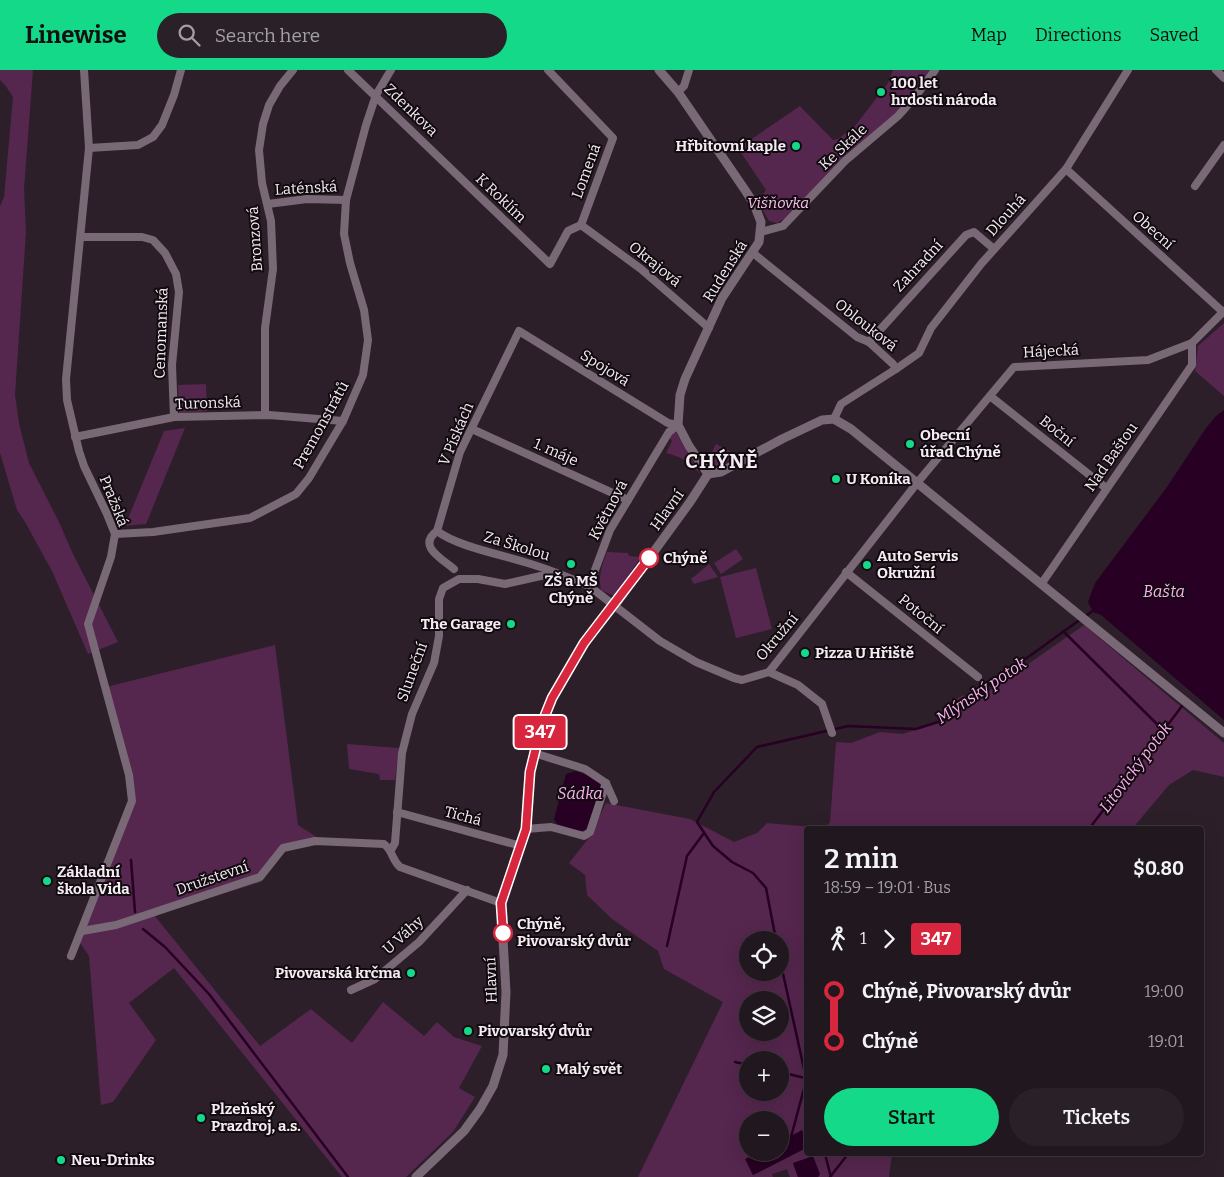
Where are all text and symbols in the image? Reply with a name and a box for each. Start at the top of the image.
search box [157,13,507,58]
text: Linewise [25,21,127,49]
icon: search [175,21,203,49]
text: Search here [215,24,320,47]
text: Map [971,24,1007,46]
text: Directions [1035,24,1122,46]
text: Saved [1150,24,1199,46]
place label: 100 let hrdosti národa [891,74,997,109]
street label: Zdenkova [380,80,442,140]
marker: 100 let hrdosti národa [875,86,887,98]
street label: Ke Skále [815,120,871,174]
place label: Hřbitovní kaple [675,137,786,155]
marker: Hřbitovní kaple [790,140,802,152]
street label: Lomená [568,141,604,201]
street label: K Roklím [472,170,530,227]
street label: Laténská [274,177,338,199]
street label: Dlouhá [982,190,1030,240]
park label: Višňovka [747,194,809,212]
street label: Bronzová [244,206,266,272]
street label: Obecní [1129,207,1178,254]
street label: Zahradní [890,236,947,296]
street label: Rudenská [699,237,751,305]
street label: Okrajová [625,238,685,290]
street label: Cenomanská [150,287,172,379]
street label: Oblouková [831,295,901,355]
street label: Hájecká [1023,341,1079,361]
street label: Spojová [577,346,633,390]
street label: Premonstrátů [290,378,352,472]
street label: Turonská [175,393,241,413]
street label: V Pískách [435,399,478,468]
street label: Boční [1036,412,1078,451]
street label: Nad Baštou [1081,419,1141,495]
place label: Obecní úřad Chýně [920,426,1001,461]
street label: 1. máje [531,434,581,470]
marker: Obecní úřad Chýně [904,438,916,450]
district label: CHÝNĚ [685,448,759,473]
place label: U Koníka [846,470,911,488]
street label: Pražská [96,473,132,529]
marker: U Koníka [830,473,842,485]
street label: Květnová [585,477,631,543]
street label: Hlavní [646,486,688,534]
street label: Za Školou [482,527,552,565]
place label: Auto Servis Okružní [877,547,959,582]
marker: Chýně [639,548,659,568]
place label: Chýně [663,549,707,567]
marker: ZŠ a MŠ Chýně [565,558,577,570]
marker: Auto Servis Okružní [861,559,873,571]
place label: ZŠ a MŠ Chýně [544,571,598,607]
water label: Bašta [1143,582,1185,601]
street label: Potoční [895,590,948,638]
street label: Okružní [752,609,802,664]
place label: The Garage [421,615,501,633]
marker: The Garage [505,618,517,630]
street label: Sluneční [393,639,431,704]
place label: Pizza U Hřiště [815,644,914,662]
marker: Pizza U Hřiště [799,647,811,659]
water label: Mlýnský potok [933,653,1030,728]
line badge: 347 [511,716,569,748]
water label: Litovický potok [1095,718,1176,816]
text: 347 [525,721,555,743]
water label: Sádka [557,784,603,803]
street label: Tichá [442,802,484,830]
text: 2 min [824,842,898,875]
street label: Družstevní [173,857,251,899]
text: $0.80 [1133,857,1184,880]
place label: Základní škola Vida [57,863,130,898]
marker: Základní škola Vida [41,875,53,887]
text: 18:59 – 19:01 · Bus [824,878,951,897]
street label: U Váhy [379,912,427,958]
place label: Chýně, Pivovarský dvůr [517,915,631,950]
marker: Chýně, Pivovarský dvůr [493,923,513,943]
icon: walk [824,925,852,953]
icon: forward [875,925,903,953]
text: 347 [921,928,951,950]
text: 1 [860,929,867,948]
map controls [739,931,789,1161]
button: locate [739,931,789,981]
street label: Hlavní [481,956,501,1003]
place label: Pivovarská krčma [275,964,402,982]
marker: Pivovarská krčma [405,967,417,979]
text: Chýně, Pivovarský dvůr [862,980,1071,1003]
text: 19:00 [1144,982,1184,1001]
button: layers [739,991,789,1041]
place label: Pivovarský dvůr [478,1022,592,1040]
marker: Pivovarský dvůr [462,1025,474,1037]
text: Chýně [862,1030,918,1053]
text: 19:01 [1148,1032,1184,1051]
button: + [739,1051,789,1101]
place label: Malý svět [556,1060,622,1078]
marker: Malý svět [540,1063,552,1075]
button: Start [824,1088,999,1146]
button: Tickets [1009,1088,1184,1146]
place label: Plzeňský Prazdroj, a.s. [211,1100,301,1135]
button: − [739,1111,789,1161]
marker: Plzeňský Prazdroj, a.s. [195,1112,207,1124]
place label: Neu-Drinks [71,1151,155,1169]
marker: Neu-Drinks [55,1154,67,1166]

